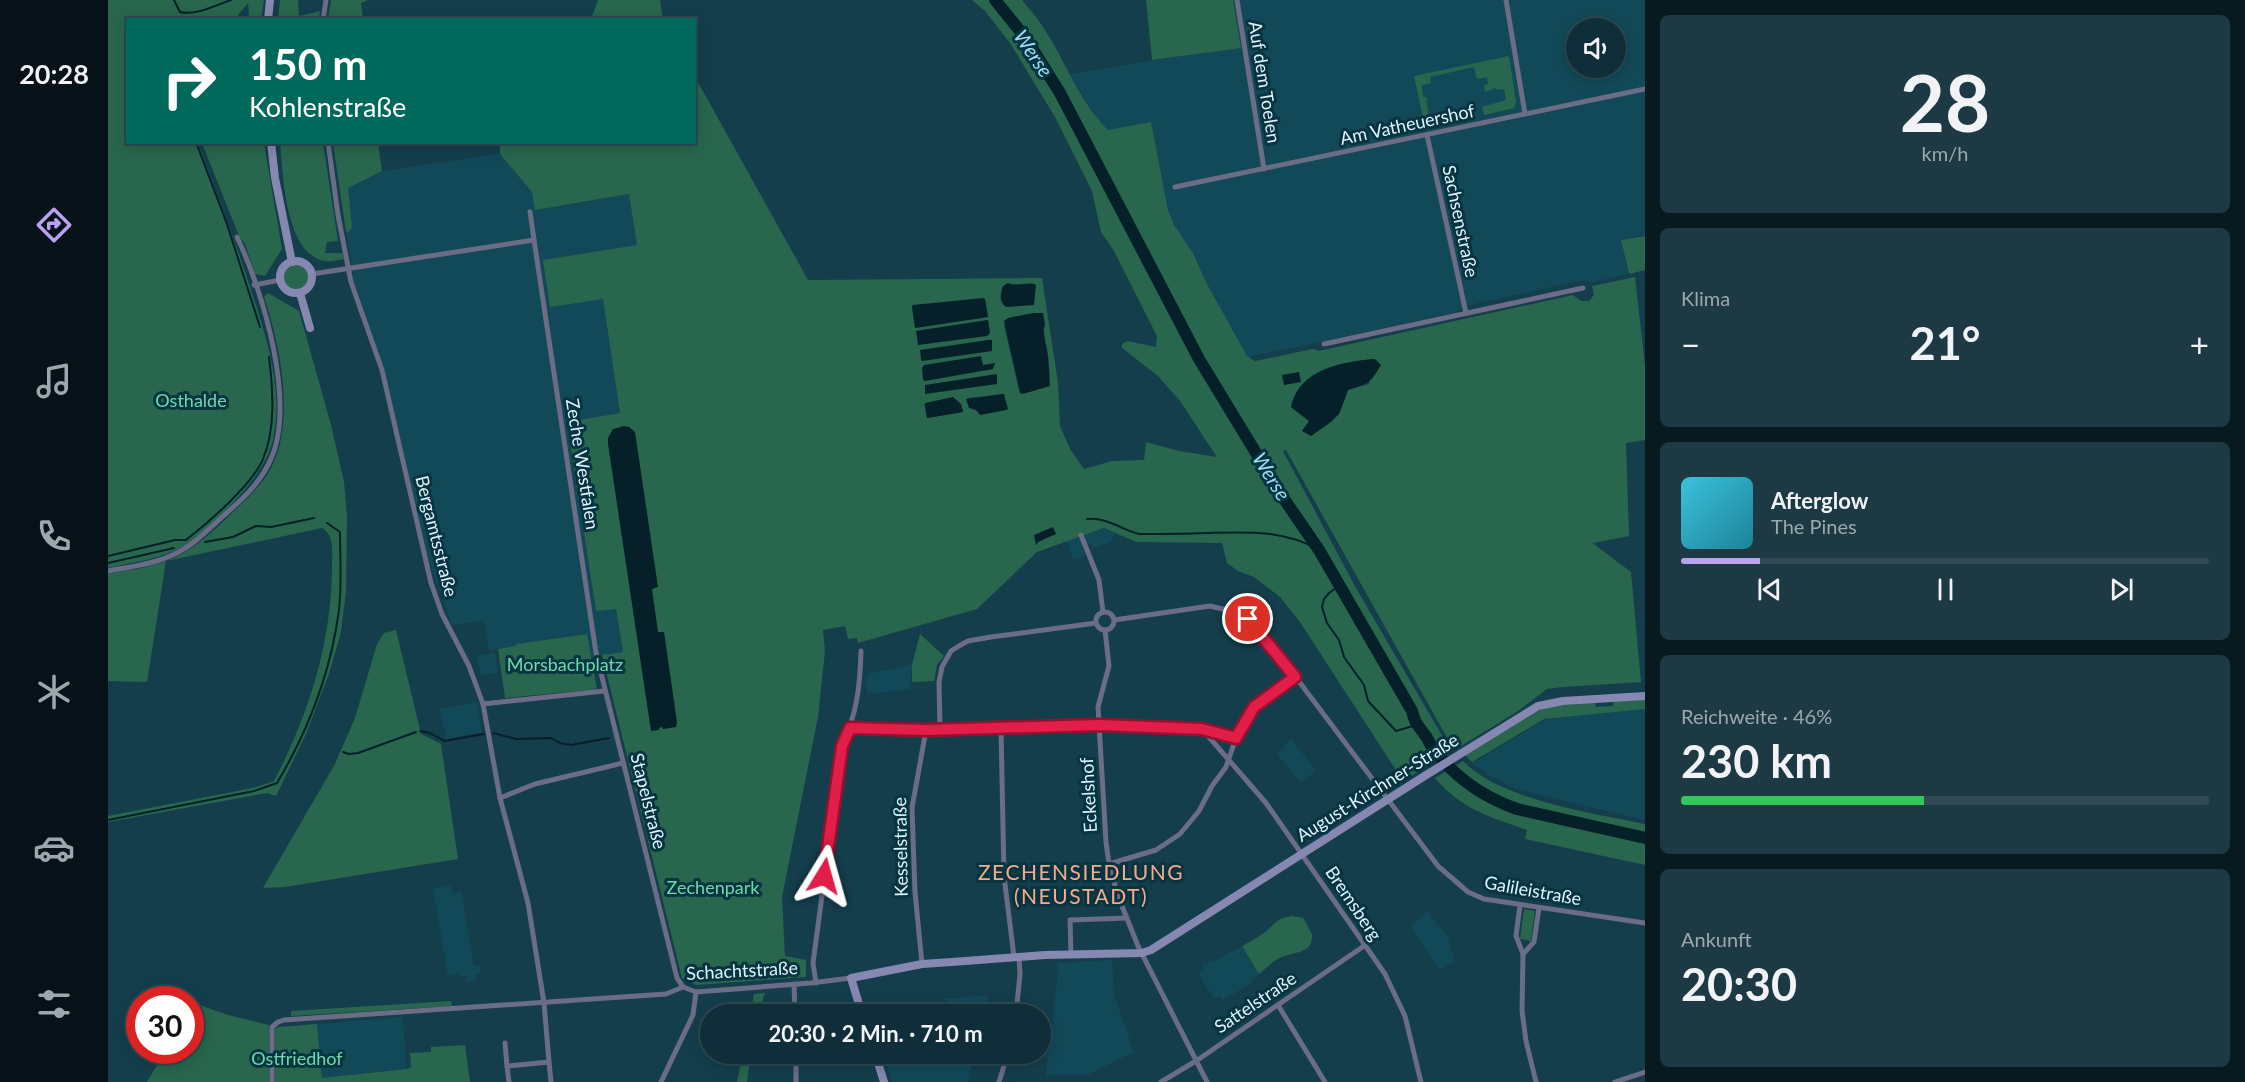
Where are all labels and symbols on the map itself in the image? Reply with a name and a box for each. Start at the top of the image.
street label: Auf dem Toelen [1245,20,1285,144]
water label: Werse [1010,25,1058,81]
street label: Am Vatheuershof [1338,99,1477,149]
street label: Sachsenstraße [1438,163,1484,279]
park label: Osthalde [155,389,227,411]
street label: Zeche Westfalen [562,397,604,531]
water label: Werse [1248,448,1296,504]
street label: Bergamtsstraße [411,473,463,599]
pin [1222,593,1273,644]
park label: Morsbachplatz [507,653,623,675]
street label: August-Kirchner-Straße [1292,728,1462,846]
street label: Stapelstraße [626,751,672,851]
street label: Eckelshof [1075,756,1101,833]
street label: Kesselstraße [888,797,912,897]
position arrow [792,844,856,908]
district label: ZECHENSIEDLUNG (NEUSTADT) [978,859,1184,908]
street label: Bremsberg [1321,862,1387,944]
street label: Galileistraße [1483,871,1583,909]
park label: Zechenpark [667,876,760,898]
street label: Schachtstraße [686,956,798,984]
street label: Sattelstraße [1210,967,1300,1037]
speed limit sign: 30 [126,986,204,1064]
park label: Ostfriedhof [251,1047,343,1069]

